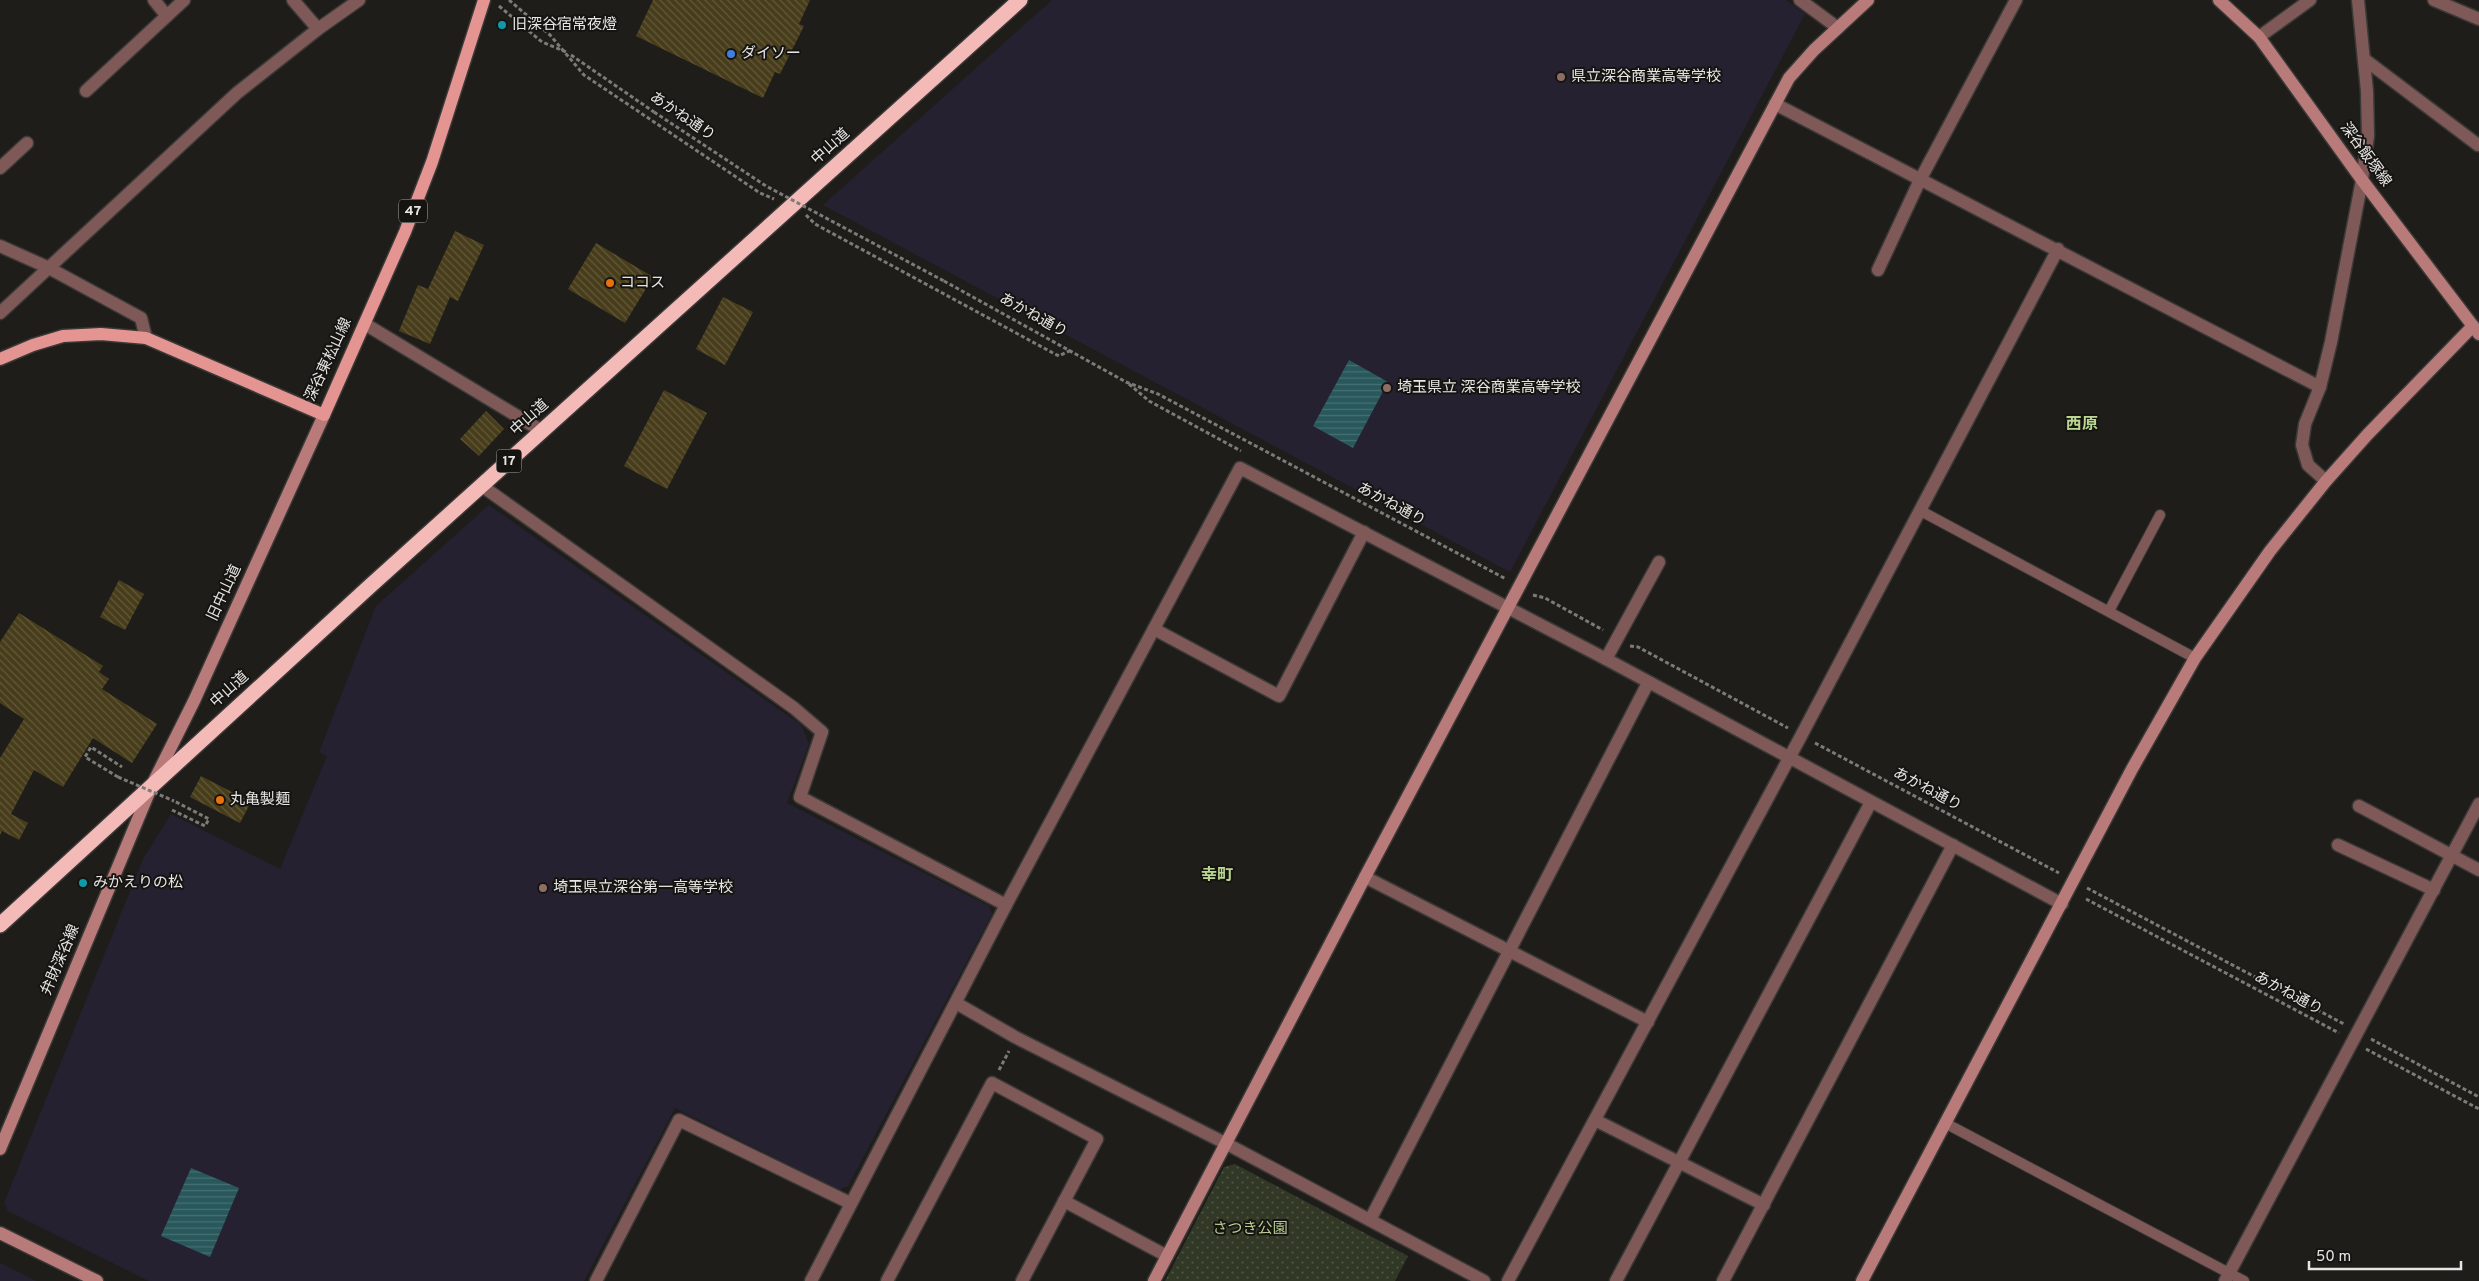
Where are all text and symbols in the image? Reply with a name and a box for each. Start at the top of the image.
place label: 旧深谷宿常夜燈 [512,15,617,35]
marker: 旧深谷宿常夜燈 [496,19,508,31]
place label: ダイソー [741,45,801,64]
marker: ダイソー [725,48,737,60]
place label: 県立深谷商業高等学校 [1571,68,1721,87]
marker: 県立深谷商業高等学校 [1555,71,1567,83]
street label: あかね通り [646,88,718,146]
street label: 深谷飯塚線 [2335,119,2395,191]
street label: 中山道 [808,125,854,169]
road number: 47 [399,200,427,222]
place label: ココス [620,274,665,293]
marker: ココス [604,277,616,289]
street label: あかね通り [996,290,1070,342]
street label: 深谷東松山線 [301,315,357,405]
place label: 埼玉県立 深谷商業高等学校 [1397,379,1581,398]
marker: 埼玉県立 深谷商業高等学校 [1381,382,1393,394]
street label: 中山道 [507,396,553,440]
district label: 西原 [2066,415,2098,435]
road number: 17 [496,450,522,472]
street label: あかね通り [1353,479,1429,531]
street label: 旧中山道 [204,562,246,624]
street label: 中山道 [207,668,253,712]
street label: あかね通り [1889,764,1965,816]
place label: 丸亀製麺 [230,791,290,810]
marker: 丸亀製麺 [214,794,226,806]
district label: 幸町 [1201,866,1233,886]
place label: みかえりの松 [93,874,183,893]
marker: みかえりの松 [77,877,89,889]
place label: 埼玉県立深谷第一高等学校 [553,879,733,898]
marker: 埼玉県立深谷第一高等学校 [537,882,549,894]
street label: 弁財深谷線 [38,922,84,998]
street label: あかね通り [2250,968,2326,1020]
park label: さつき公園 [1212,1220,1288,1239]
scale bar [2309,1238,2462,1270]
text: 50 m [2316,1248,2351,1267]

